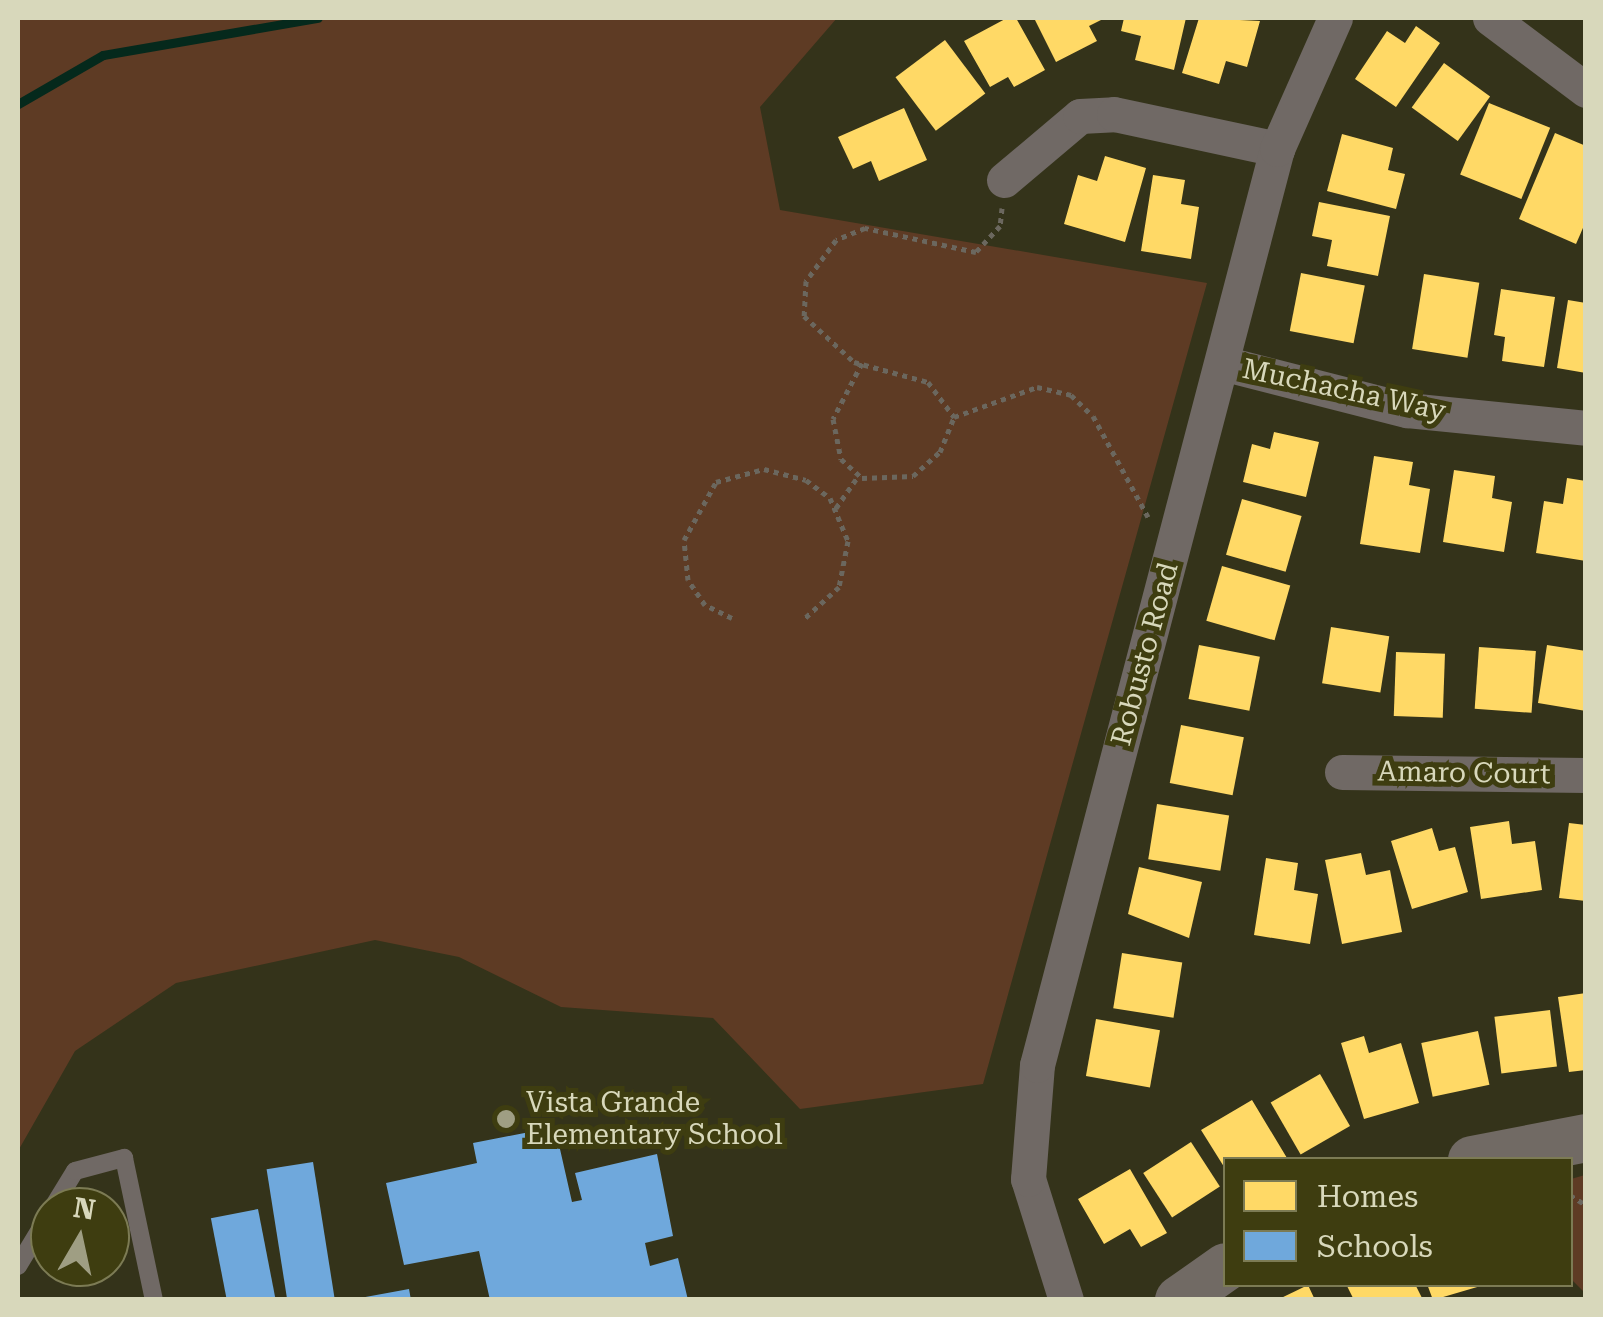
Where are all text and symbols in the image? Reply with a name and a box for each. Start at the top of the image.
street label: Muchacha Way [1239,352,1449,428]
street label: Robusto Road [1104,559,1186,749]
street label: Amaro Court [1377,755,1551,791]
place label: Vista Grande Elementary School [526,1086,783,1152]
marker: Vista Grande Elementary School [495,1108,517,1130]
legend [1223,1157,1573,1287]
text: Homes [1317,1179,1418,1214]
north arrow [30,1187,130,1287]
text: N [71,1191,98,1227]
text: Schools [1317,1229,1433,1264]

